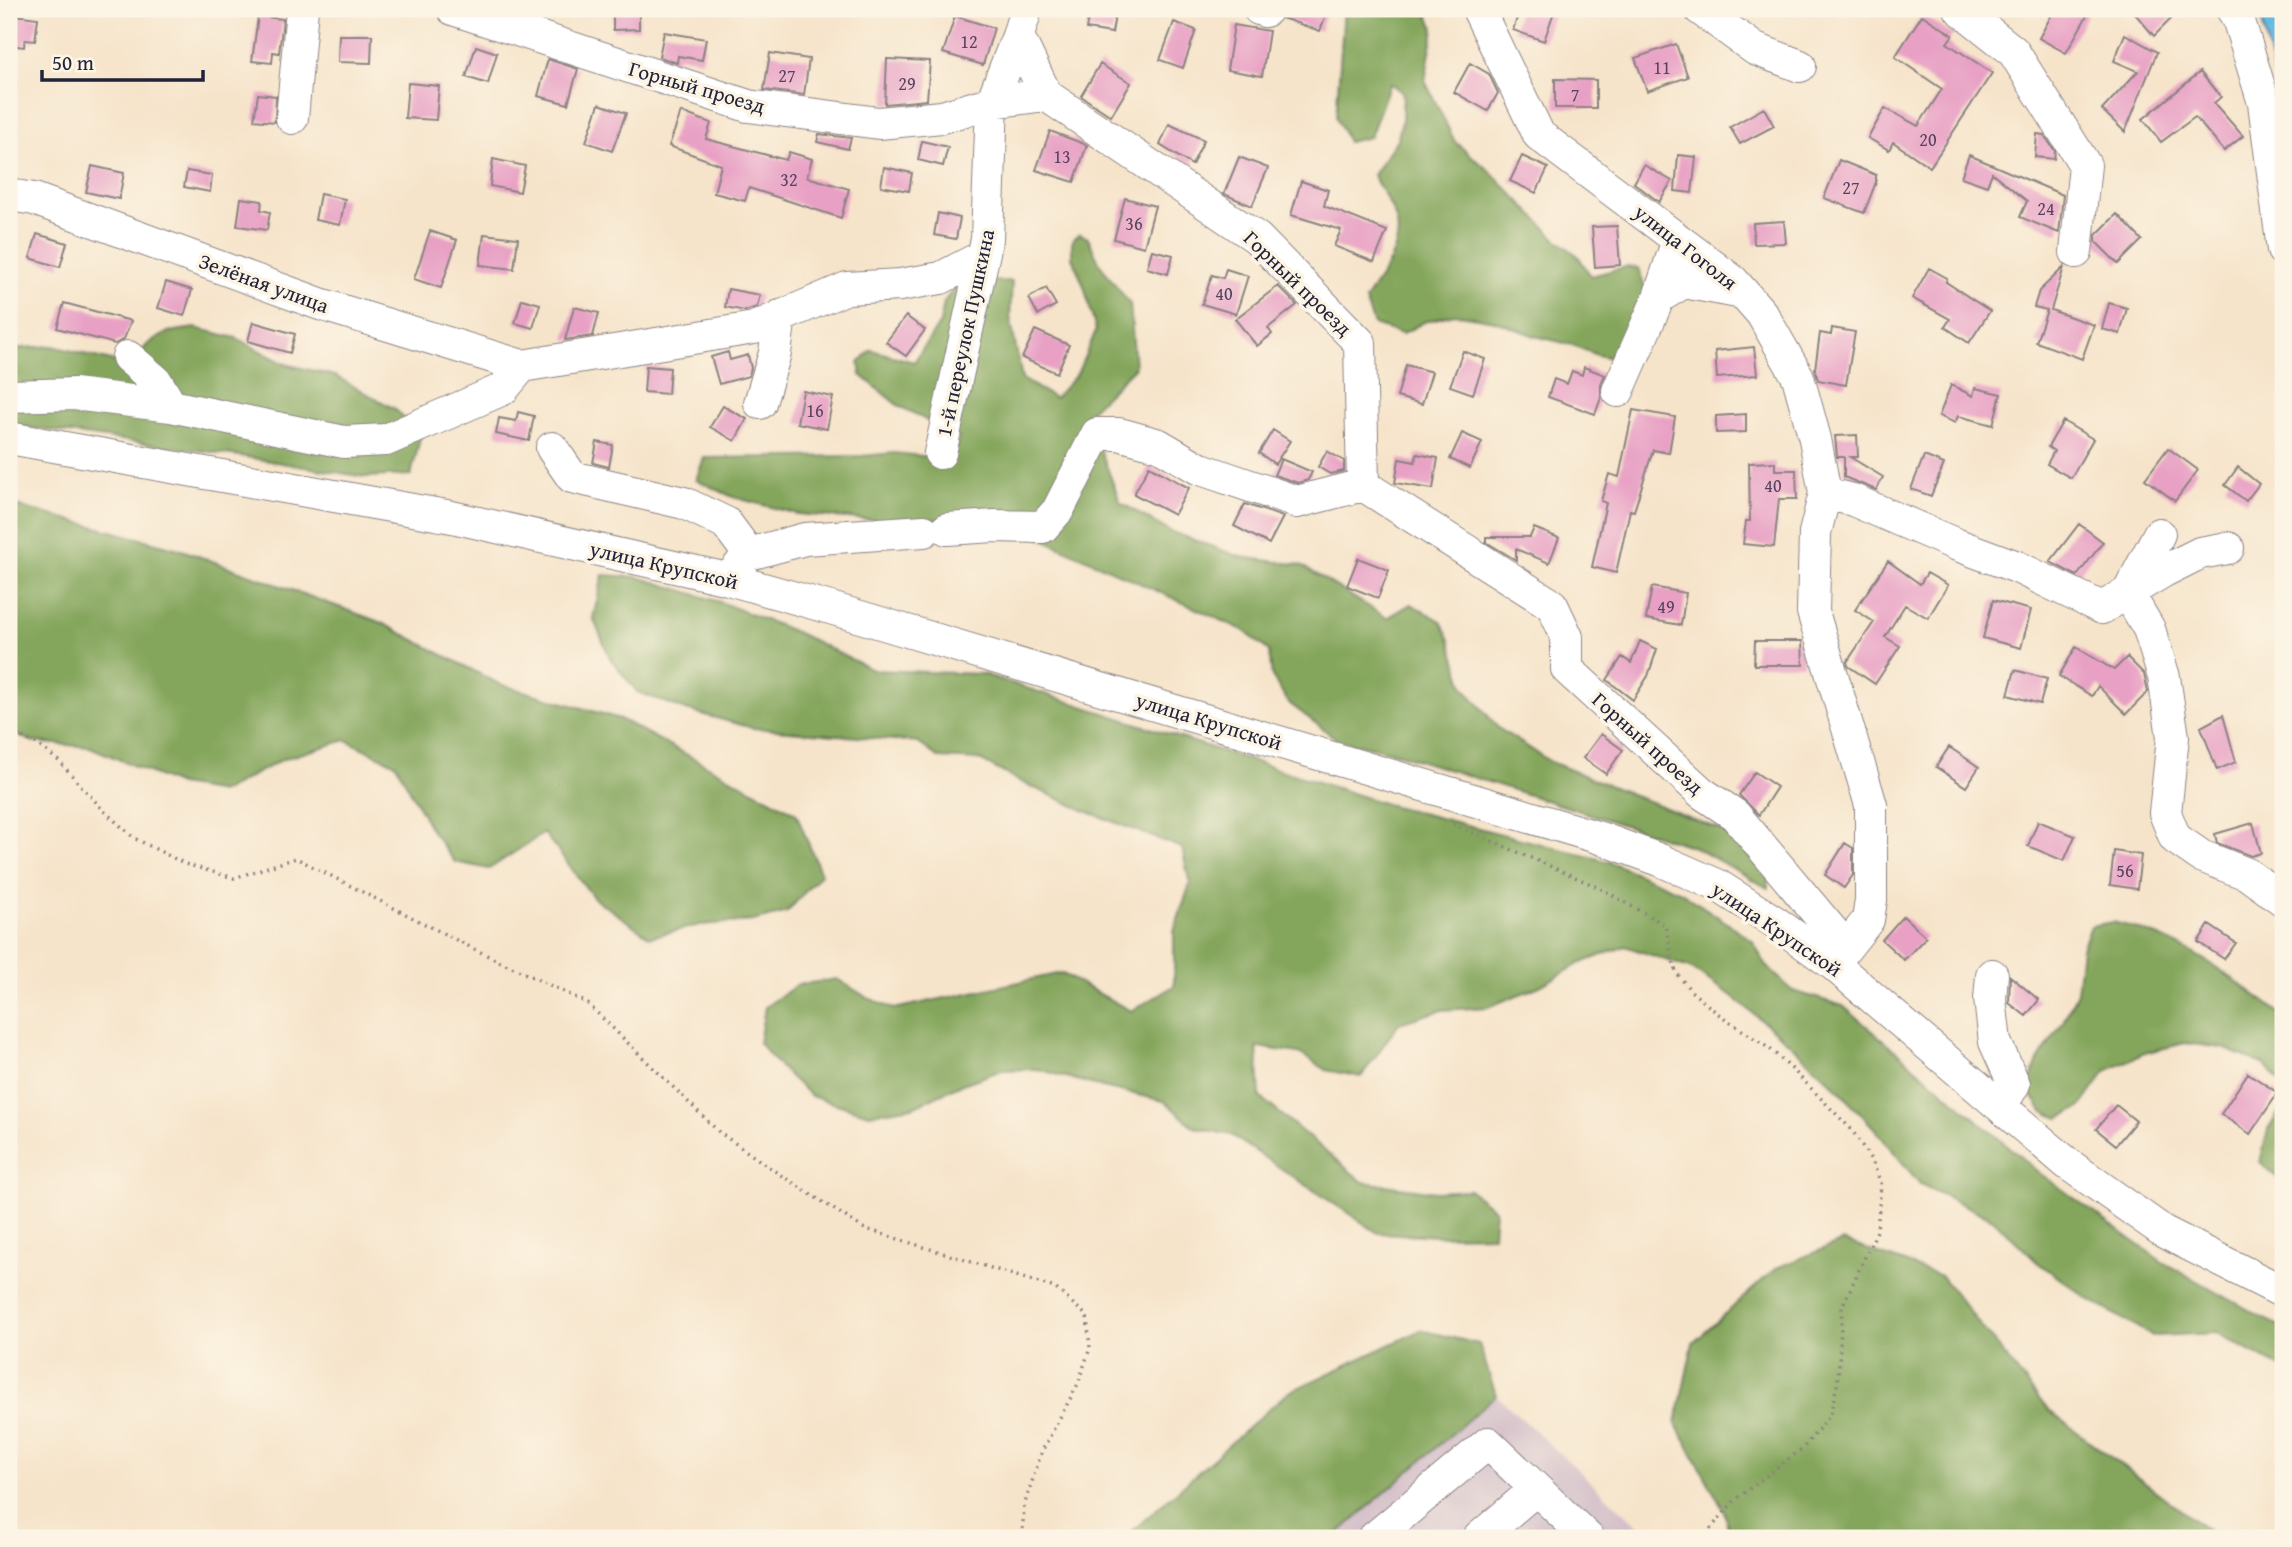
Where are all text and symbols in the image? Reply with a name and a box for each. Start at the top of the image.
house number: 12 [960,28,978,55]
scale bar [42,38,203,82]
text: 50 m [52,47,94,78]
street label: Горный проезд [625,53,769,121]
house number: 11 [1653,54,1671,81]
house number: 27 [778,62,796,89]
house number: 29 [898,70,916,97]
house number: 7 [1571,81,1579,108]
house number: 20 [1919,126,1937,153]
house number: 13 [1053,143,1071,170]
house number: 32 [780,166,798,193]
house number: 27 [1842,174,1860,201]
house number: 24 [2037,195,2055,222]
street label: улица Гоголя [1627,196,1745,298]
house number: 36 [1125,210,1143,237]
street label: Горный проезд [1237,223,1360,343]
street label: 1-й переулок Пушкина [928,226,1002,440]
street label: Зелёная улица [195,245,333,321]
house number: 40 [1215,280,1233,307]
house number: 16 [806,397,824,424]
house number: 40 [1764,472,1782,499]
street label: улица Крупской [586,533,741,597]
house number: 49 [1657,593,1675,620]
street label: улица Крупской [1131,684,1286,758]
street label: Горный проезд [1585,684,1711,802]
house number: 56 [2116,857,2134,884]
street label: улица Крупской [1705,873,1849,984]

